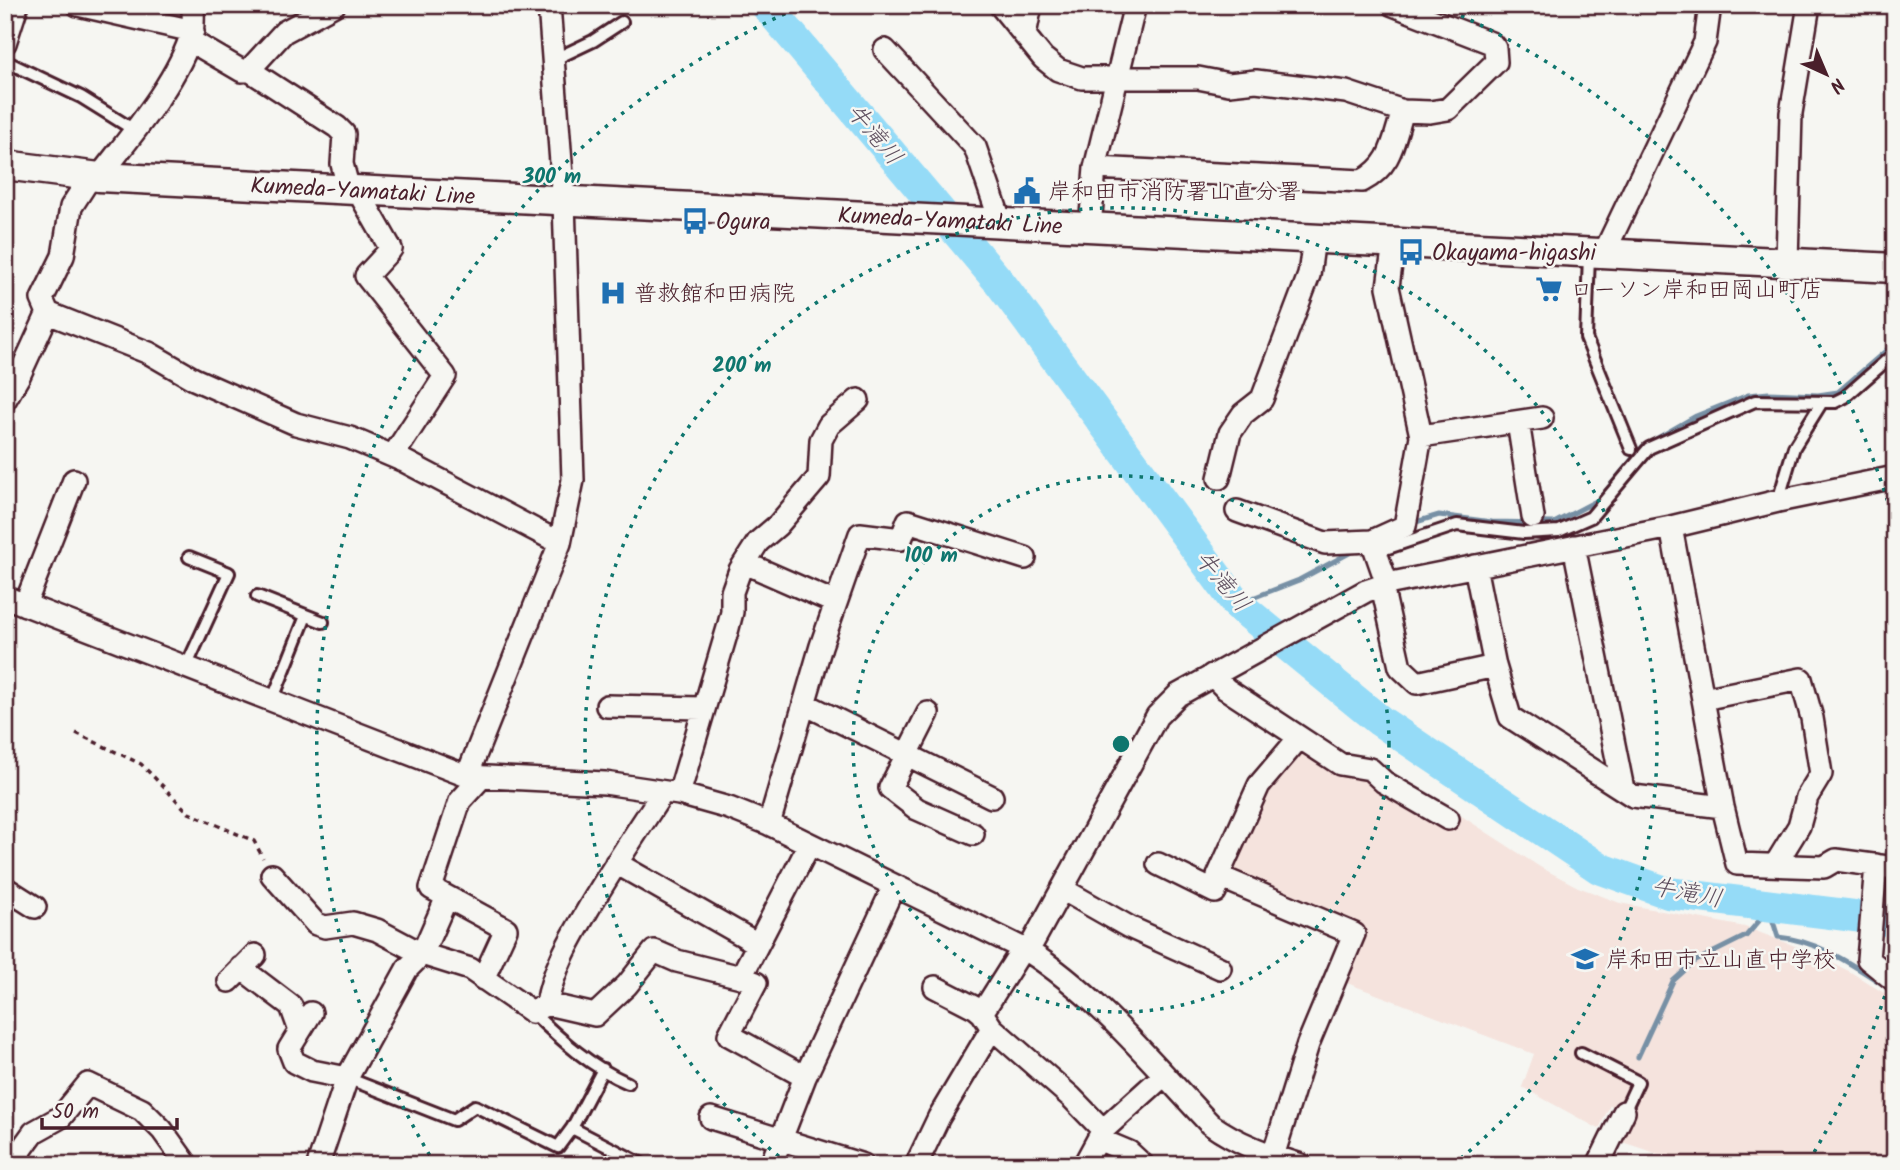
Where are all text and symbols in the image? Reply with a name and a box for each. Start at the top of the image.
north arrow [1792,38,1862,108]
text: N [1822,70,1851,100]
water label: 牛滝川 [836,95,912,175]
text: 300 m [522,161,581,194]
street label: Kumeda-Yamataki Line [249,169,476,216]
place label: 岸和田市消防署山直分署 [1048,175,1301,211]
public building icon: 岸和田市消防署山直分署 [1012,176,1042,206]
street label: Kumeda-Yamataki Line [837,198,1063,246]
place label: Ogura [716,205,771,241]
bus stop icon: Ogura [680,206,710,236]
place label: Okayama-higashi [1432,236,1598,272]
bus stop icon: Okayama-higashi [1396,237,1426,267]
place label: ローソン岸和田岡山町店 [1570,273,1823,309]
supermarket icon: ローソン岸和田岡山町店 [1534,274,1564,304]
place label: 普救館和田病院 [634,277,795,313]
hospital icon: 普救館和田病院 [598,278,628,308]
text: 200 m [712,350,772,383]
text: 100 m [904,540,958,573]
water label: 牛滝川 [1184,542,1260,622]
centre of rings [1109,732,1133,756]
water label: 牛滝川 [1648,867,1726,919]
place label: 岸和田市立山直中学校 [1606,943,1836,979]
school or university icon: 岸和田市立山直中学校 [1570,944,1600,974]
scale bar [42,1086,177,1130]
text: 50 m [52,1096,99,1129]

